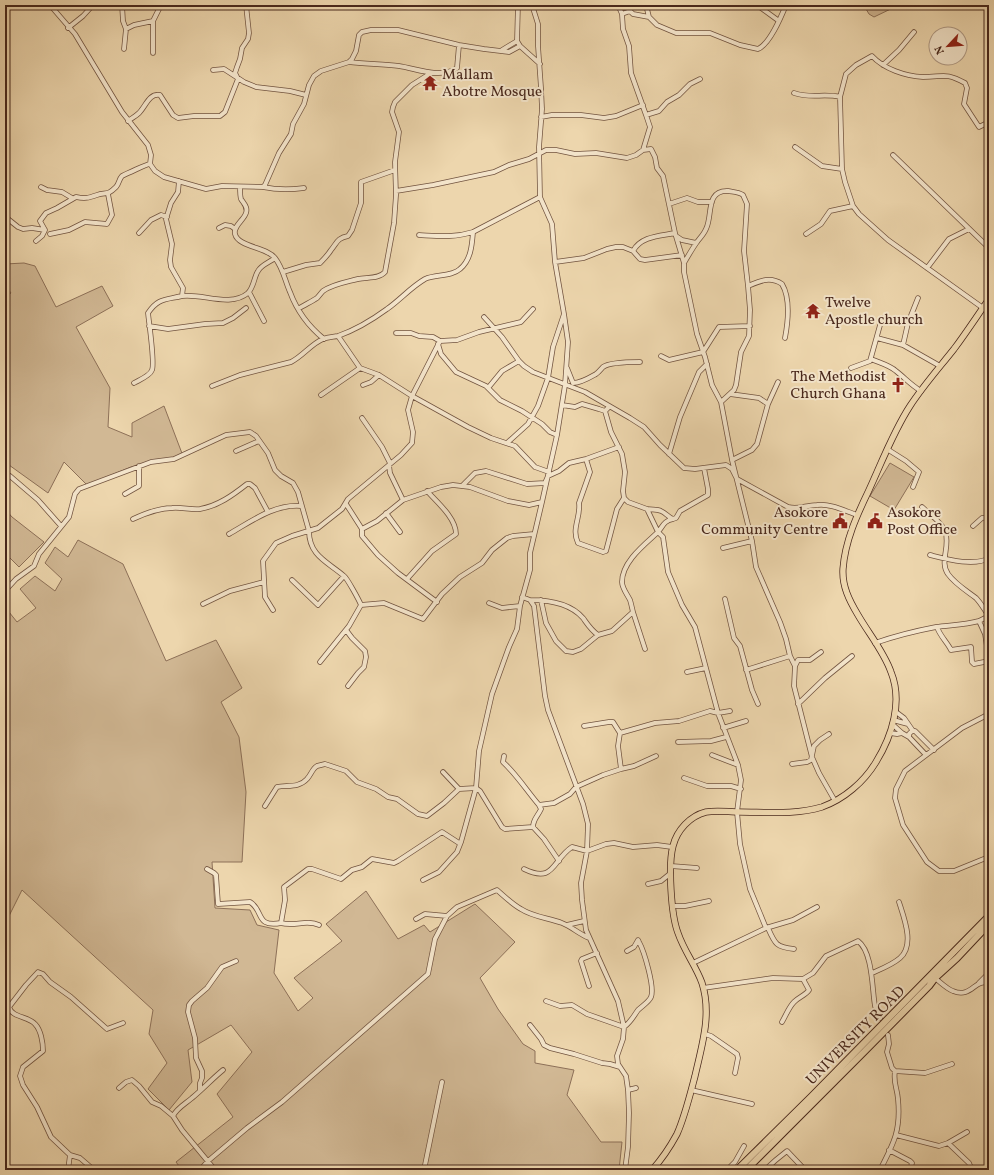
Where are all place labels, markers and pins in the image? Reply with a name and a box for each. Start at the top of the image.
place label: Mallam Abotre Mosque [442,65,542,103]
temple icon: Mallam Abotre Mosque [421,74,439,92]
place label: Twelve Apostle church [825,293,923,331]
temple icon: Twelve Apostle church [804,302,822,320]
place label: The Methodist Church Ghana [790,367,886,405]
church icon: The Methodist Church Ghana [889,376,907,394]
place label: Asokore Community Centre [701,503,828,541]
place label: Asokore Post Office [887,503,957,541]
public building icon: Asokore Community Centre [831,512,849,530]
public building icon: Asokore Post Office [866,512,884,530]

